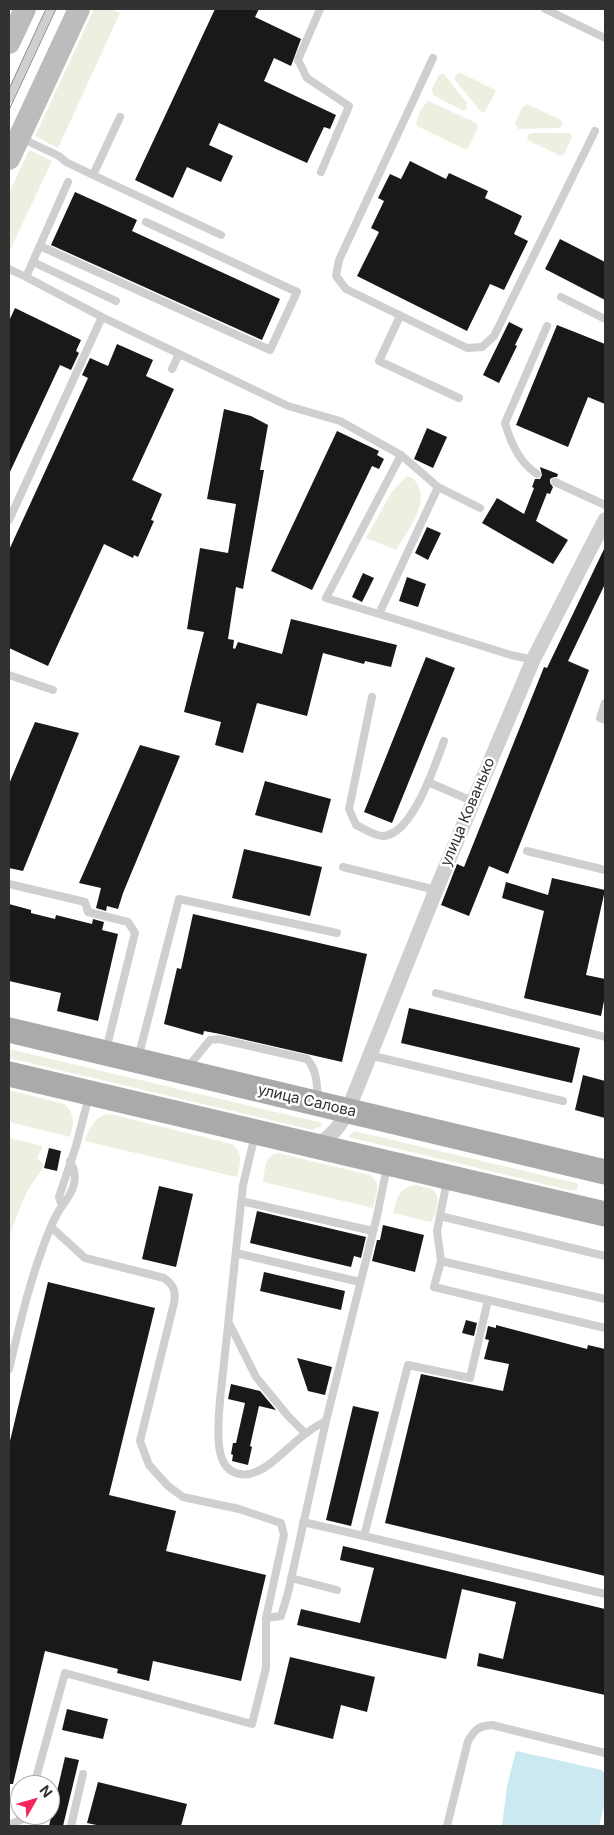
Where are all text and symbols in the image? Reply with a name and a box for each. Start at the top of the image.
street label: улица Кованько [437,755,499,869]
street label: улица Салова [256,1081,358,1121]
north arrow [10,1775,60,1825]
text: N [36,1782,56,1801]

